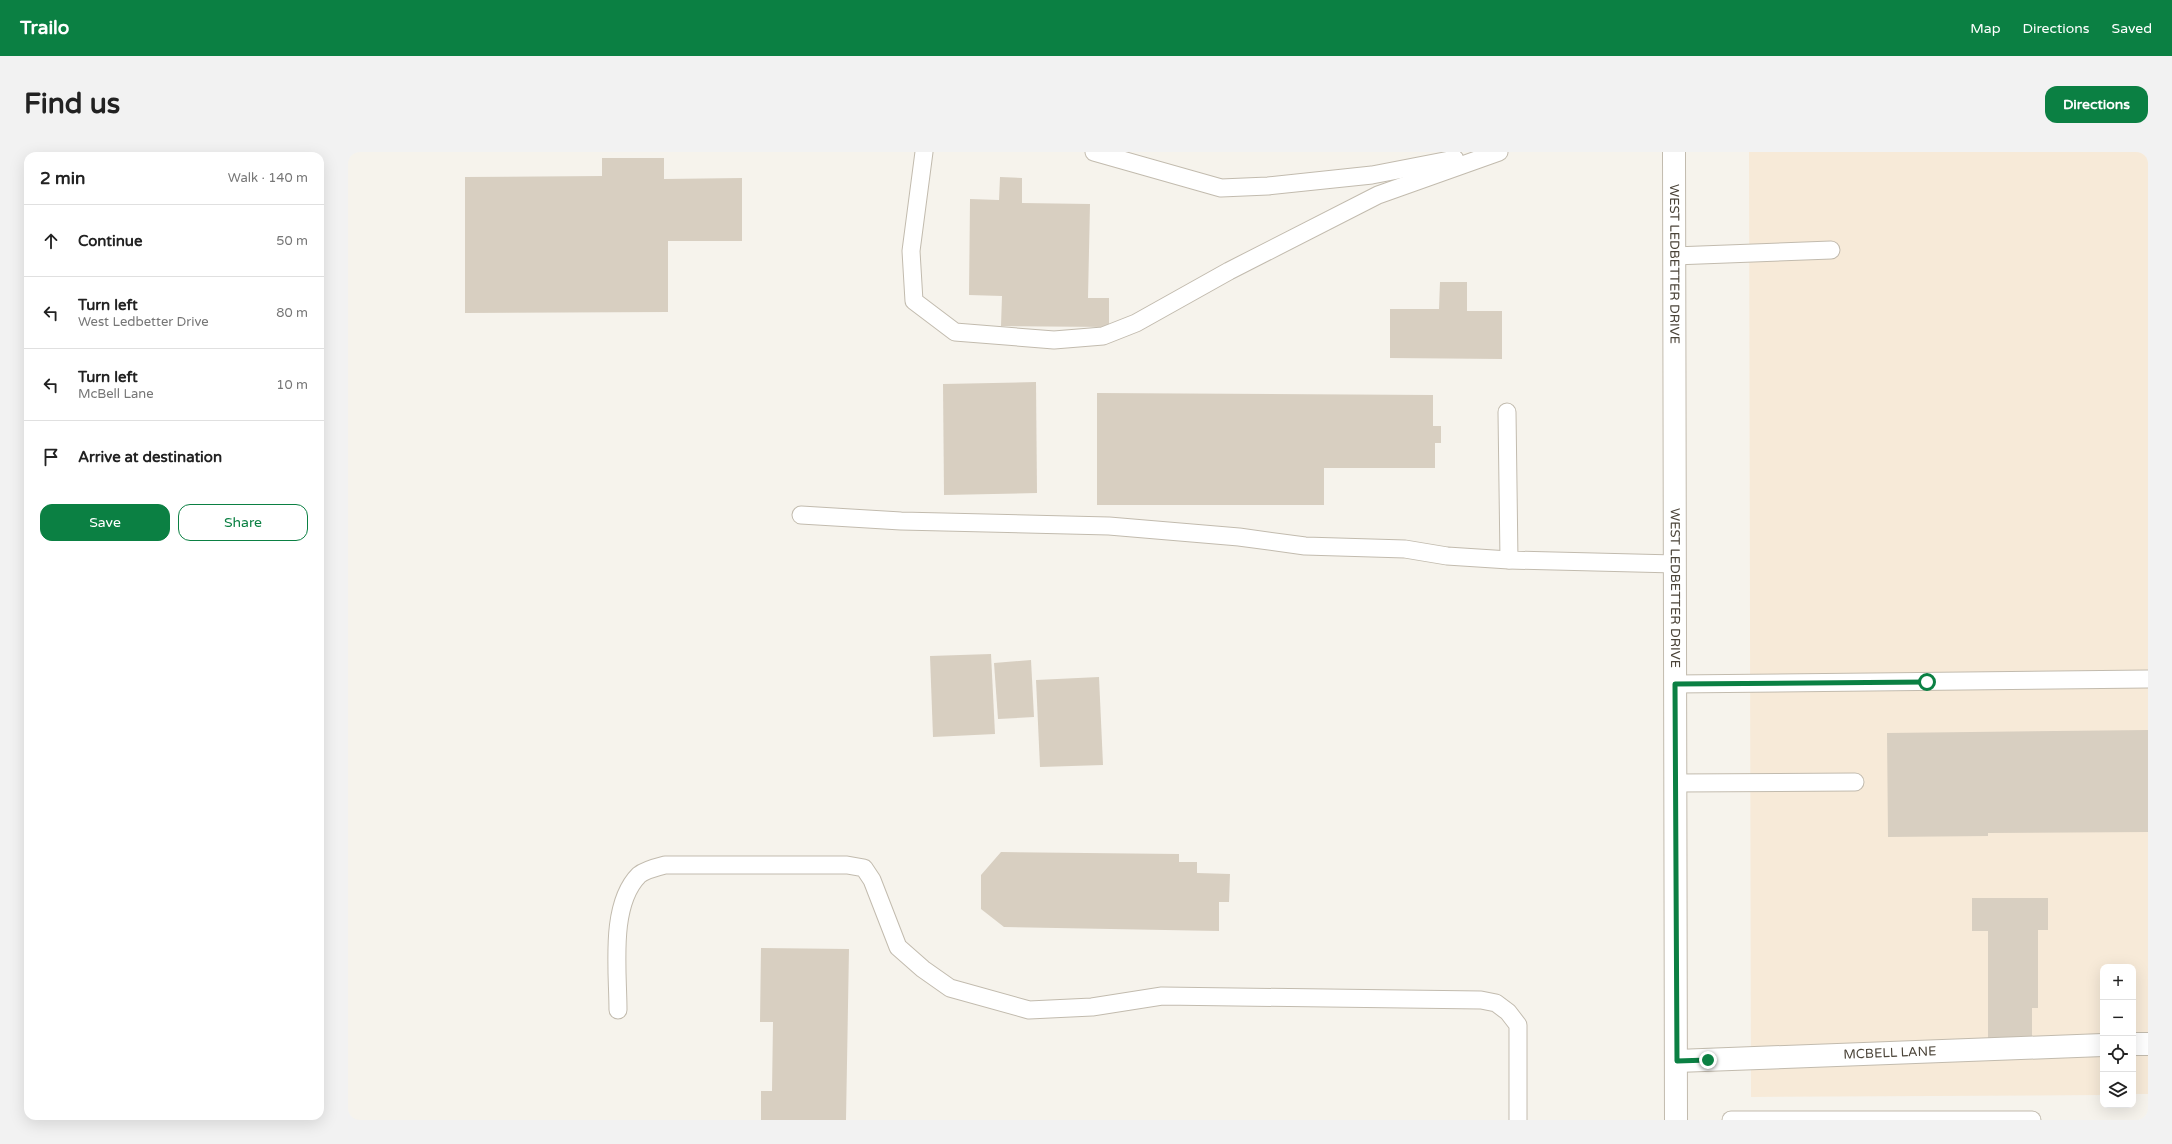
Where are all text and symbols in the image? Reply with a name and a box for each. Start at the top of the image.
text: Trailo [20,17,69,39]
text: Map [1970,20,2001,37]
text: Directions [2023,20,2090,37]
text: Saved [2112,20,2152,37]
button: Directions [2045,86,2148,123]
text: Find us [24,87,120,121]
text: 2 min [40,168,85,189]
text: Walk · 140 m [228,170,308,186]
street label: WEST LEDBETTER DRIVE [1666,184,1682,344]
icon: ahead [40,230,62,252]
text: Continue [78,232,142,250]
text: 50 m [276,233,308,249]
text: Turn left [78,296,138,314]
icon: left [40,302,62,324]
text: 80 m [276,305,308,321]
text: West Ledbetter Drive [78,314,209,330]
text: Turn left [78,368,138,386]
icon: left [40,374,62,396]
text: 10 m [276,377,308,393]
text: McBell Lane [78,386,154,402]
icon: arrive [40,446,62,468]
text: Arrive at destination [78,448,222,466]
button: Save [40,504,170,541]
button: Share [178,504,308,541]
street label: WEST LEDBETTER DRIVE [1667,508,1683,668]
route start [1918,673,1936,691]
map controls [2100,964,2136,1108]
button: + [2100,964,2136,1000]
button: − [2100,1000,2136,1036]
button: locate [2100,1036,2136,1072]
street label: MCBELL LANE [1843,1043,1937,1063]
route end [1699,1051,1717,1069]
button: layers [2100,1072,2136,1108]

